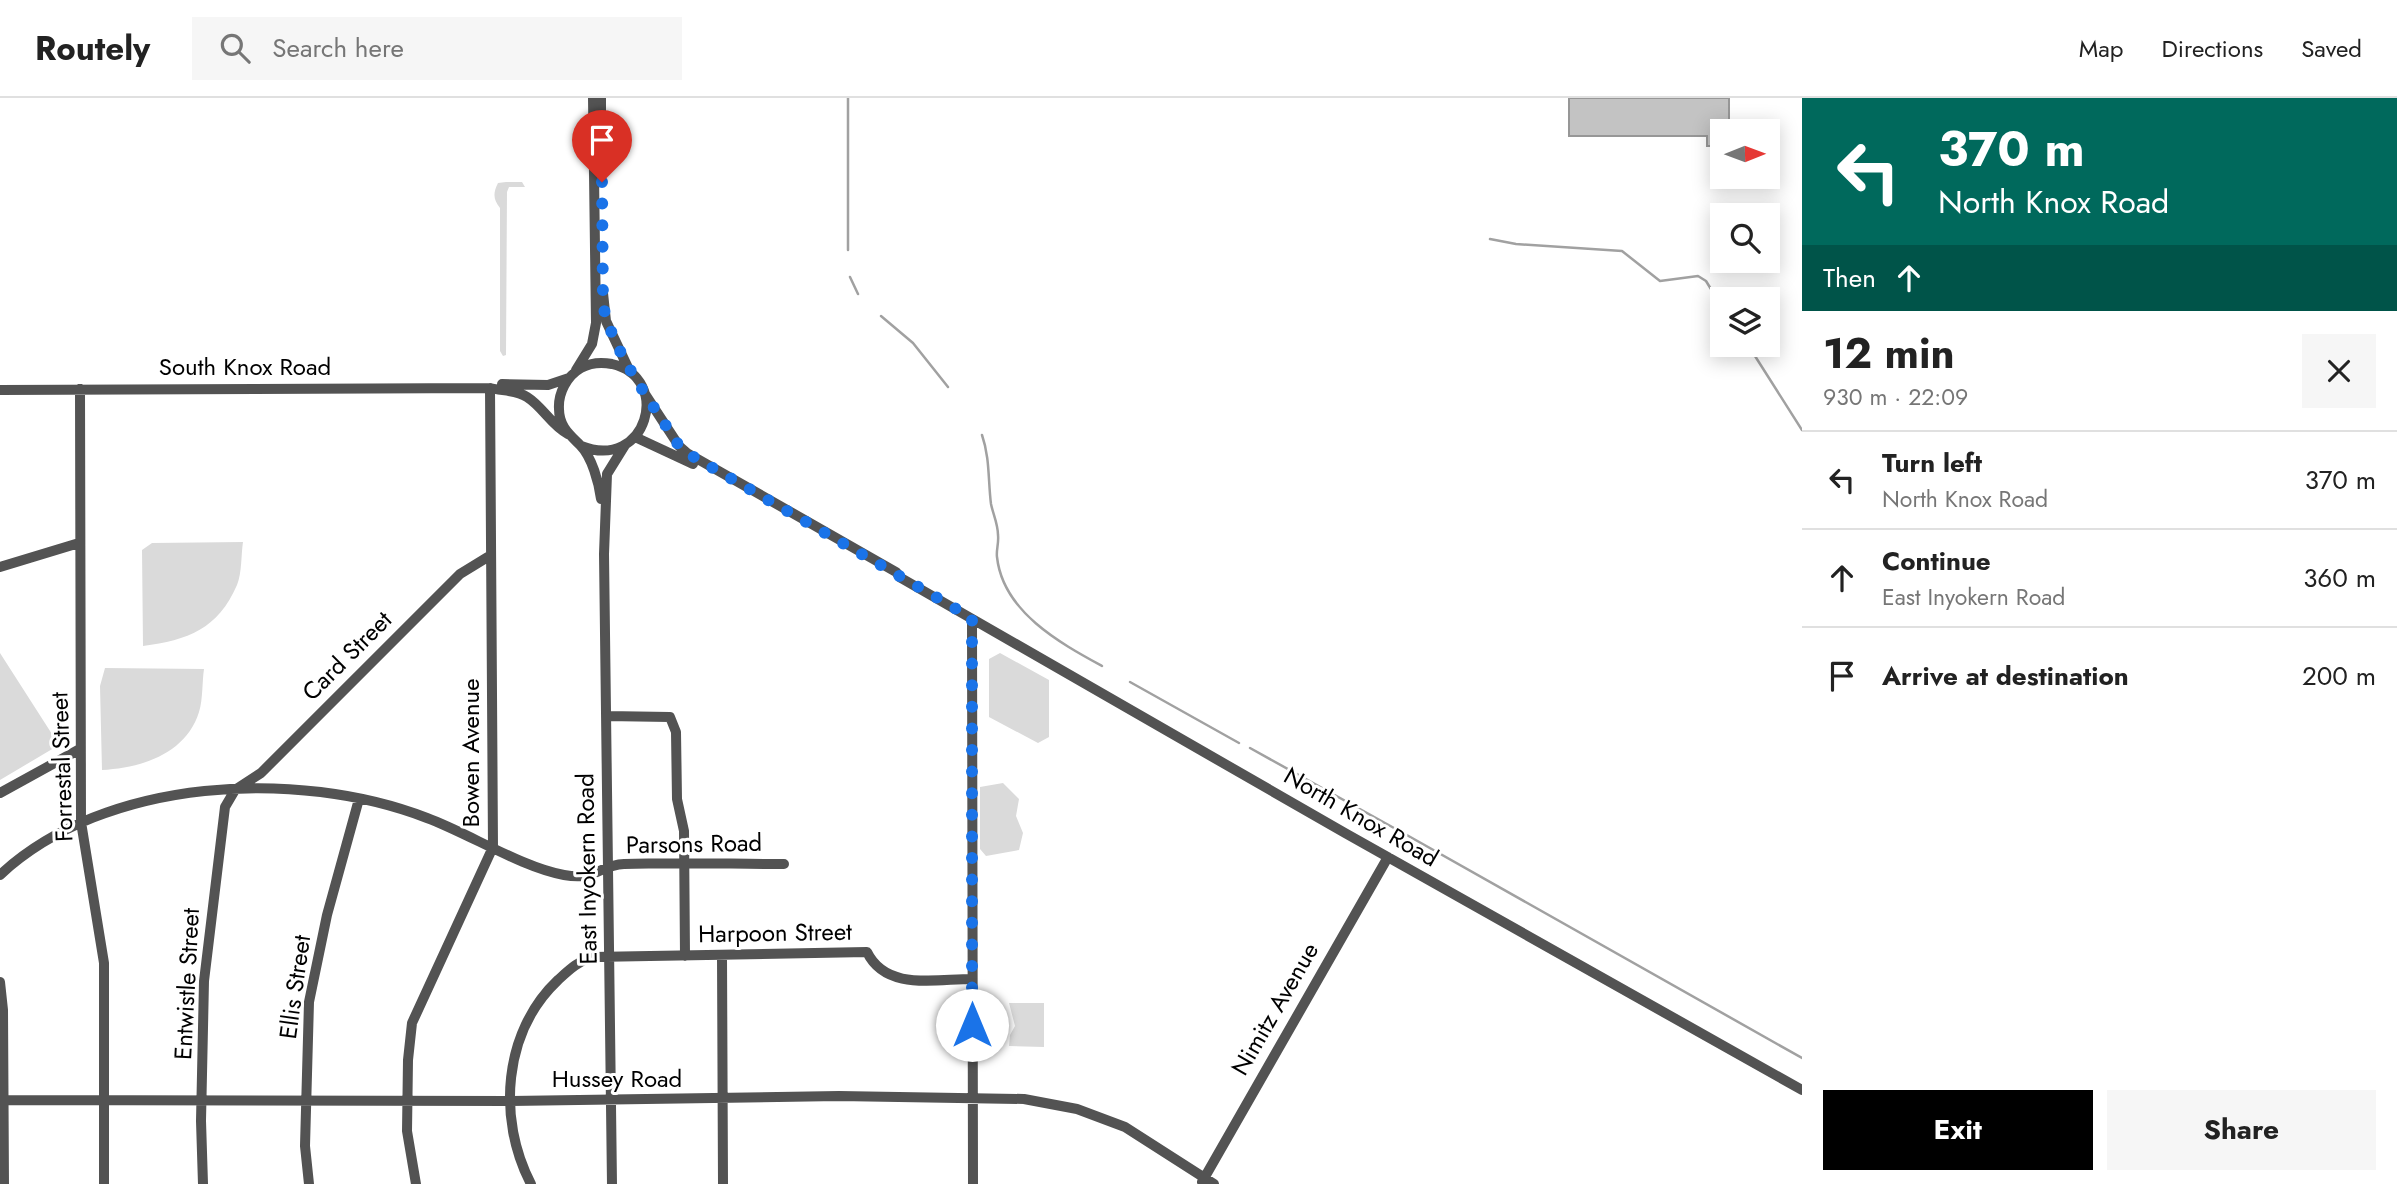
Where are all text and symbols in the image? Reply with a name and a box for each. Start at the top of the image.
search box [192,17,682,80]
text: Routely [35,25,150,72]
icon: search [216,29,254,67]
text: Search here [272,29,404,67]
text: Map [2079,31,2124,66]
text: Directions [2162,31,2263,66]
text: Saved [2301,31,2362,66]
pin [572,110,632,182]
text: 370 m [1938,114,2085,184]
north arrow [1710,119,1780,189]
map controls [1710,119,1780,357]
icon: arrive [583,121,621,159]
icon: left [1823,126,1914,217]
text: North Knox Road [1938,179,2169,225]
button: search [1710,203,1780,273]
text: Then [1823,259,1876,297]
icon: ahead [1890,259,1928,297]
button: layers [1710,287,1780,357]
text: 12 min [1823,323,1955,384]
button: close [2302,334,2376,408]
street label: South Knox Road [159,349,331,384]
text: 930 m · 22:09 [1823,380,1968,414]
text: Turn left [1882,444,1982,482]
icon: left [1823,461,1861,499]
text: 370 m [2305,461,2376,499]
text: North Knox Road [1882,482,2048,516]
text: Continue [1882,542,1991,580]
icon: ahead [1823,559,1861,597]
text: 360 m [2303,559,2376,597]
text: East Inyokern Road [1882,580,2065,614]
street label: Card Street [294,603,400,708]
icon: arrive [1823,657,1861,695]
text: Arrive at destination [1882,657,2129,695]
text: 200 m [2302,657,2376,695]
street label: Bowen Avenue [453,678,488,828]
street label: Forrestal Street [41,691,82,842]
street label: North Knox Road [1277,758,1445,875]
street label: East Inyokern Road [567,773,606,965]
street label: Parsons Road [626,825,762,862]
street label: Entwistle Street [165,907,208,1061]
street label: Harpoon Street [698,914,852,951]
street label: Ellis Street [270,932,319,1041]
street label: Nimitz Avenue [1222,936,1327,1082]
position arrow [935,988,1009,1062]
street label: Hussey Road [552,1061,682,1096]
button: Exit [1823,1090,2093,1170]
button: Share [2107,1090,2376,1170]

